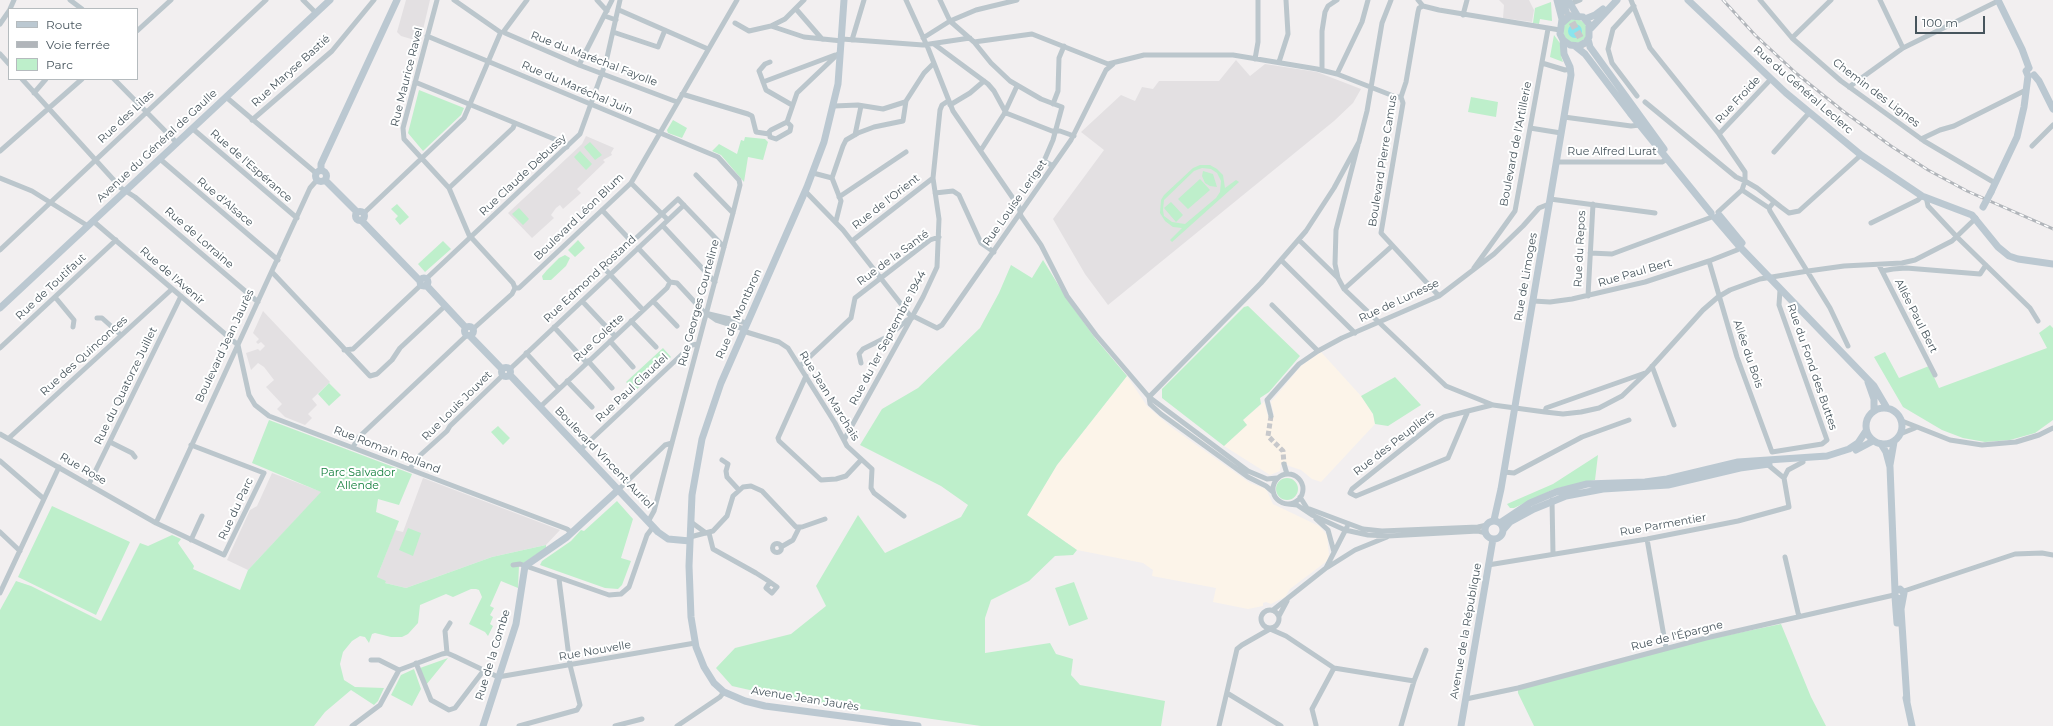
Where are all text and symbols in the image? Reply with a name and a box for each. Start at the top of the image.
legend [8,8,138,80]
scale bar [1917,8,1987,34]
text: 100 m [1922,15,1958,30]
text: Route [46,17,82,32]
street label: Rue Maurice Ravel [388,26,426,128]
street label: Rue du Maréchal Fayolle [529,29,659,89]
street label: Rue Maryse Bastié [249,32,333,110]
text: Voie ferrée [46,37,110,52]
street label: Rue du Général Leclerc [1751,43,1855,137]
street label: Chemin des Lignes [1830,56,1922,130]
text: Parc [46,57,73,72]
street label: Rue du Maréchal Juin [519,59,635,117]
street label: Rue Froide [1713,74,1763,126]
street label: Boulevard de l'Artillerie [1497,80,1535,208]
street label: Avenue du Général de Gaulle [94,87,220,205]
street label: Rue des Lilas [95,88,157,146]
street label: Boulevard Pierre Camus [1366,94,1400,228]
street label: Rue de l'Espérance [207,127,295,205]
street label: Rue Claude Debussy [477,131,569,219]
street label: Rue Alfred Lurat [1567,145,1657,159]
street label: Rue Louise Leriget [980,157,1050,249]
street label: Boulevard Léon Blum [531,171,627,263]
street label: Rue de l'Orient [850,172,922,232]
street label: Rue d'Alsace [194,175,256,229]
street label: Rue de Lorraine [162,204,236,272]
street label: Rue du Repos [1571,210,1589,288]
street label: Rue de la Santé [854,227,932,289]
street label: Rue de Limoges [1512,232,1540,322]
street label: Rue Edmond Rostand [541,233,639,325]
street label: Rue Georges Courteline [676,238,722,368]
street label: Rue de l'Avenir [137,244,207,308]
street label: Rue de Toutifaut [13,251,89,323]
street label: Rue Paul Bert [1597,256,1673,290]
street label: Rue de Montbron [713,267,765,361]
street label: Rue du 1er Septembre 1944 [847,268,929,408]
street label: Rue de Lunesse [1357,277,1441,325]
street label: Allée Paul Bert [1892,277,1940,355]
street label: Boulevard Jean Jaurès [193,287,257,405]
street label: Rue du Fond des Buttes [1784,302,1840,432]
street label: Rue Colette [571,311,627,365]
street label: Rue des Quinconces [38,313,130,399]
street label: Allée du Bois [1730,318,1766,390]
street label: Rue du Quatorze Juillet [92,325,160,447]
street label: Rue Jean Marchais [796,349,862,443]
street label: Rue Paul Claudel [593,351,671,425]
street label: Rue Louis Jouvet [419,368,495,444]
street label: Boulevard Vincent Auriol [552,404,656,512]
street label: Rue des Peupliers [1351,407,1437,479]
street label: Rue Romain Rolland [332,424,442,476]
street label: Rue Rose [57,450,109,488]
park label: Parc Salvador Allende [321,466,395,492]
street label: Rue du Parc [216,476,256,542]
street label: Rue Parmentier [1619,511,1707,539]
street label: Avenue de la République [1448,562,1484,700]
street label: Rue de la Combe [473,608,513,702]
street label: Rue de l'Épargne [1630,618,1724,654]
street label: Rue Nouvelle [558,638,632,664]
street label: Avenue Jean Jaurès [750,684,860,714]

